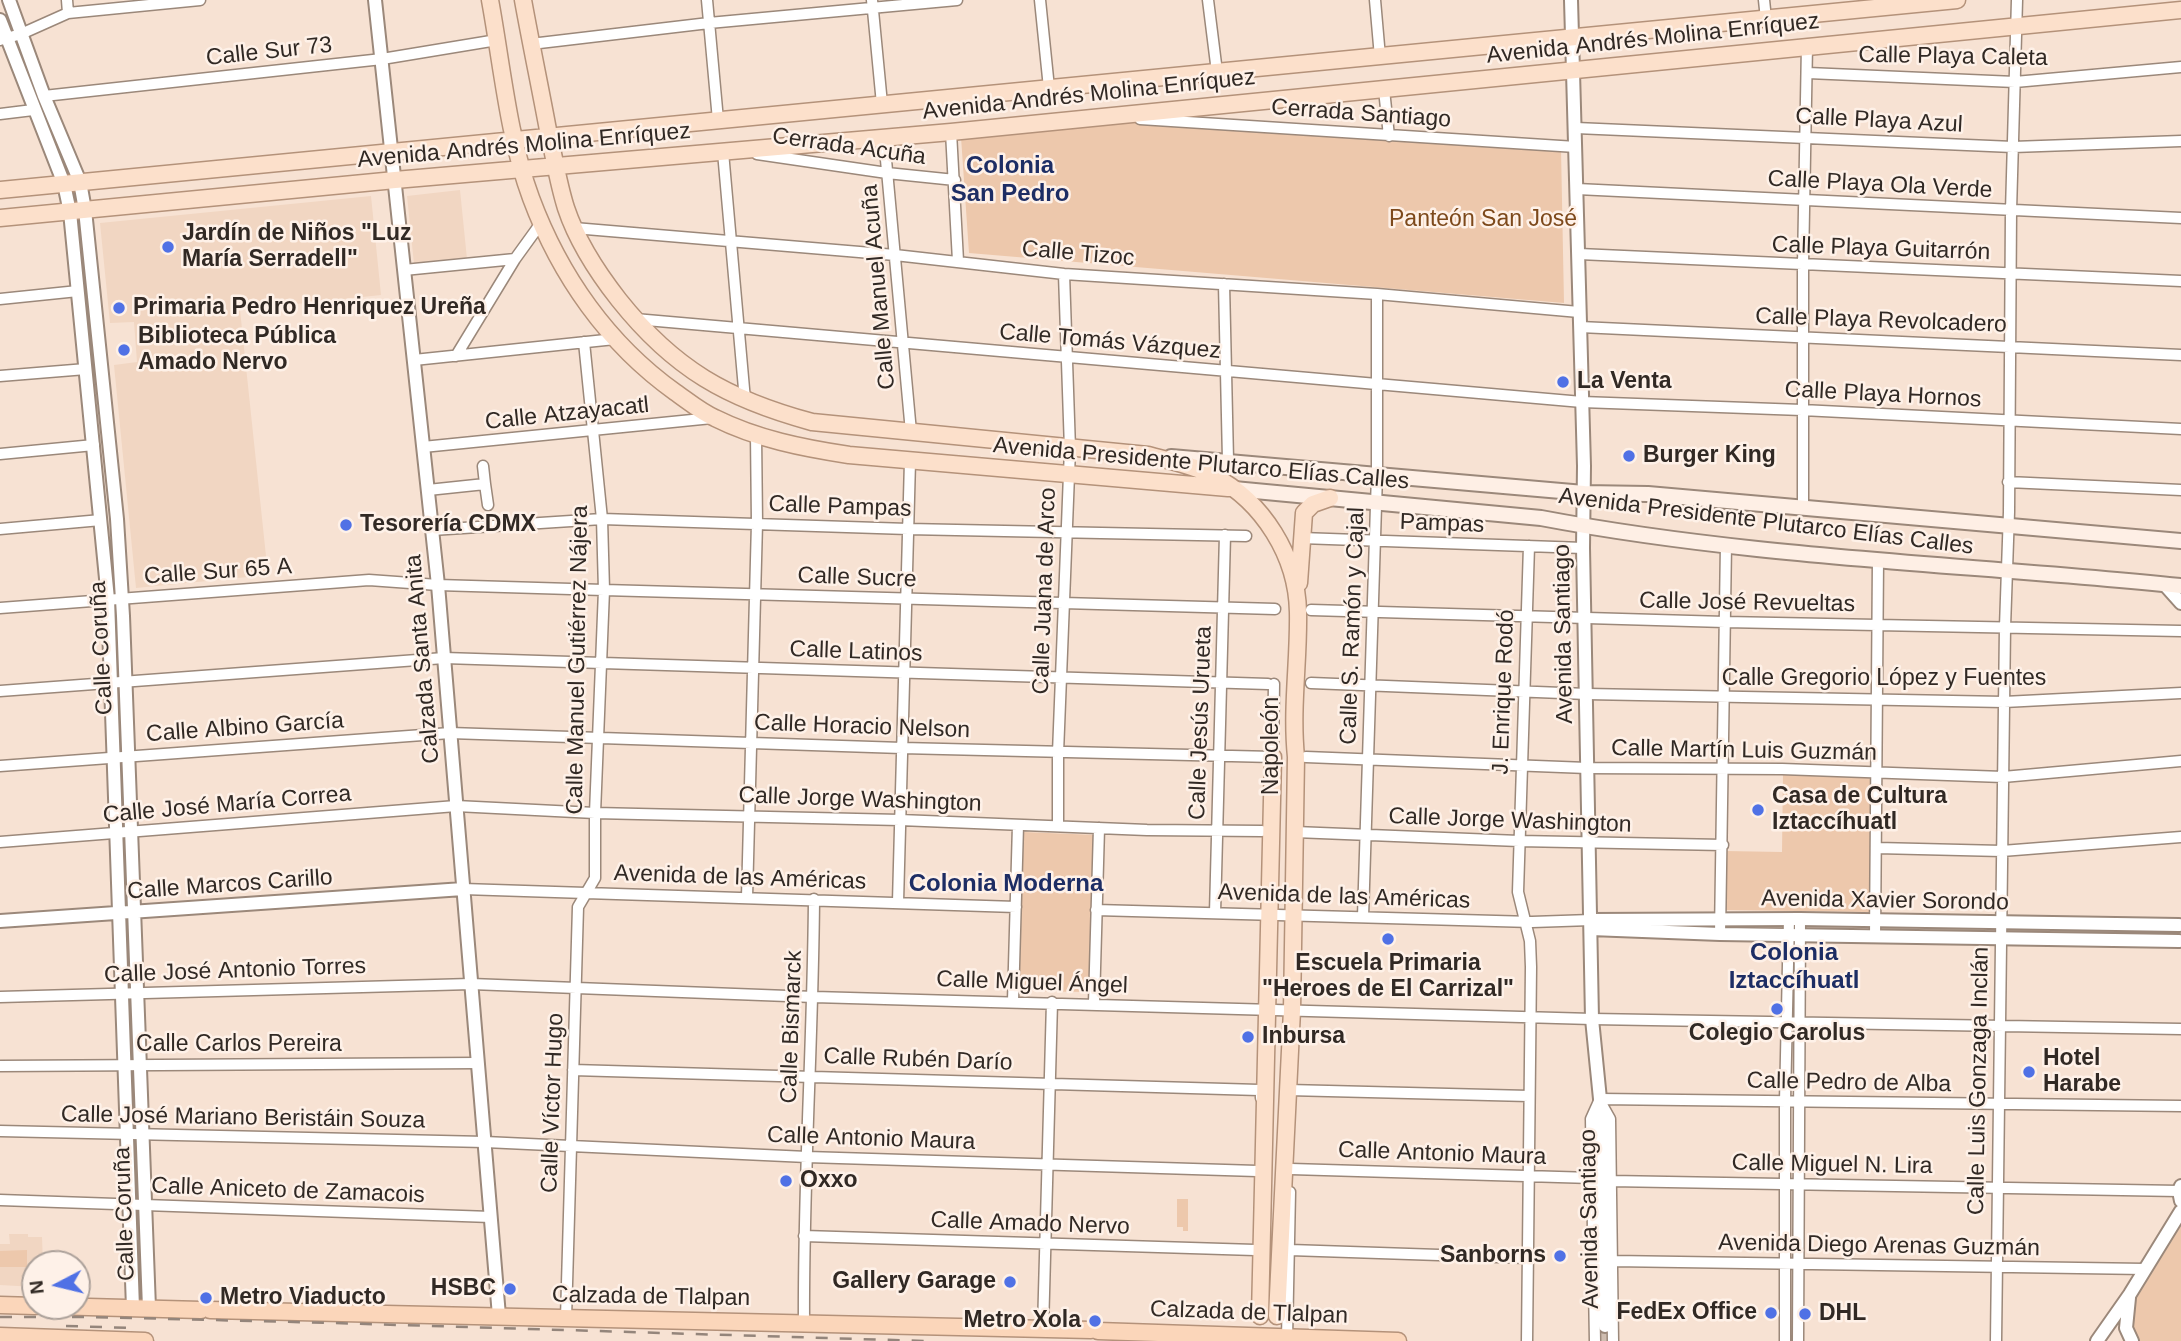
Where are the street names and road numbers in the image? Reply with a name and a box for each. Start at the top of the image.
street label: Avenida Andrés Molina Enríquez [1485,8,1821,70]
street label: Calle Sur 73 [205,32,333,72]
street label: Calle Playa Caleta [1858,42,2048,72]
street label: Avenida Andrés Molina Enríquez [921,64,1257,126]
street label: Cerrada Santiago [1270,94,1452,134]
street label: Calle Playa Azul [1795,103,1963,139]
street label: Avenida Andrés Molina Enríquez [356,118,692,174]
street label: Cerrada Acuña [770,123,928,171]
street label: Calle Playa Ola Verde [1767,165,1993,205]
street label: Calle Manuel Acuña [856,183,902,391]
street label: Calle Playa Guitarrón [1771,231,1991,267]
street label: Calle Tizoc [1021,235,1135,273]
street label: Calle Playa Revolcadero [1755,303,2007,339]
street label: Calle Tomás Vázquez [998,319,1222,365]
street label: Calle Playa Hornos [1784,376,1982,414]
street label: Calle Atzayacatl [484,392,650,436]
street label: Avenida Presidente Plutarco Elías Calles [992,432,1410,496]
street label: Avenida Presidente Plutarco Elías Calles [1557,483,1975,561]
street label: Calle Juana de Arco [1028,487,1062,695]
street label: Calle Pampas [768,491,912,523]
street label: Calle Manuel Gutiérrez Nájera [562,505,594,815]
street label: Calle S. Ramón y Cajal [1335,507,1371,745]
street label: Pampas [1399,509,1485,539]
street label: Avenida Santiago [1549,544,1579,724]
street label: Calle Sur 65 A [143,553,293,591]
street label: Calzada Santa Anita [400,553,446,765]
street label: Calle Sucre [797,562,917,594]
street label: Calle Coruña [85,580,119,716]
street label: Calle José Revueltas [1639,587,1855,619]
street label: J. Enrique Rodó [1487,609,1521,775]
street label: Calle Jesús Urueta [1184,625,1218,821]
street label: Calle Latinos [789,636,923,668]
street label: Calle Gregorio López y Fuentes [1722,665,2046,693]
street label: Napoleón [1258,697,1286,795]
street label: Calle Albino García [145,707,345,749]
street label: Calle Horacio Nelson [754,709,970,745]
street label: Calle Martín Luis Guzmán [1611,735,1877,767]
street label: Calle José María Correa [102,780,352,830]
street label: Calle Jorge Washington [738,782,982,818]
street label: Calle Jorge Washington [1388,803,1632,839]
street label: Avenida de las Américas [613,860,867,896]
street label: Calle Marcos Carillo [126,864,334,906]
street label: Avenida de las Américas [1217,879,1471,915]
street label: Avenida Xavier Sorondo [1761,885,2009,917]
street label: Calle Luis Gonzaga Inclán [1963,947,1995,1215]
street label: Calle Bismarck [776,950,808,1104]
street label: Calle José Antonio Torres [104,953,366,989]
street label: Calle Miguel Ángel [936,966,1128,1000]
street label: Calle Víctor Hugo [536,1012,570,1194]
street label: Calle Carlos Pereira [136,1031,342,1059]
street label: Calle Rubén Darío [823,1043,1013,1077]
street label: Calle Pedro de Alba [1746,1067,1952,1099]
street label: Calle José Mariano Beristáin Souza [61,1101,425,1135]
street label: Calle Antonio Maura [766,1122,976,1156]
street label: Avenida Santiago [1575,1129,1605,1309]
street label: Calle Antonio Maura [1337,1137,1547,1171]
street label: Calle Coruña [109,1146,141,1282]
street label: Calle Miguel N. Lira [1731,1149,1933,1181]
street label: Calle Aniceto de Zamacois [151,1172,425,1210]
street label: Calle Amado Nervo [930,1207,1130,1241]
street label: Avenida Diego Arenas Guzmán [1718,1229,2040,1263]
street label: Calzada de Tlalpan [552,1281,750,1313]
street label: Calzada de Tlalpan [1149,1296,1349,1330]

